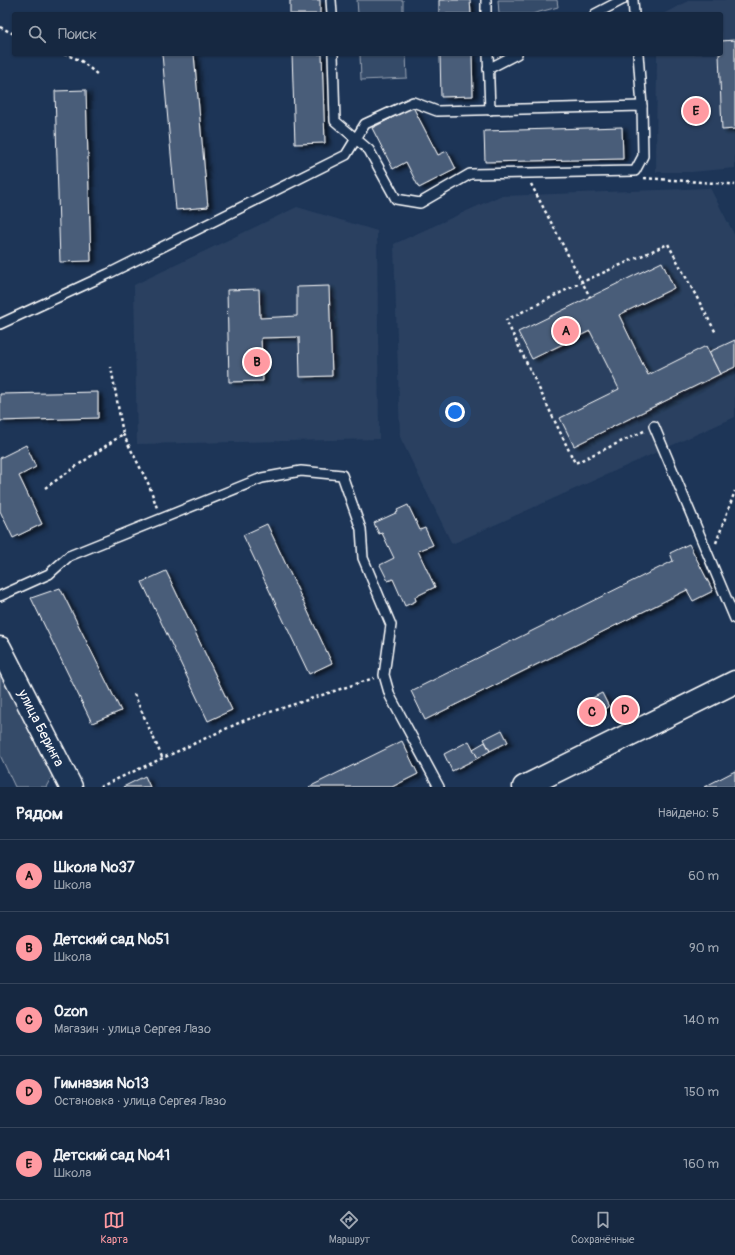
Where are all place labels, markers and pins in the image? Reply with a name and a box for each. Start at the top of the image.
pin: E [683,96,709,126]
pin: A [553,316,579,346]
pin: B [244,347,270,377]
pin: D [612,695,638,725]
pin: C [579,697,605,727]

